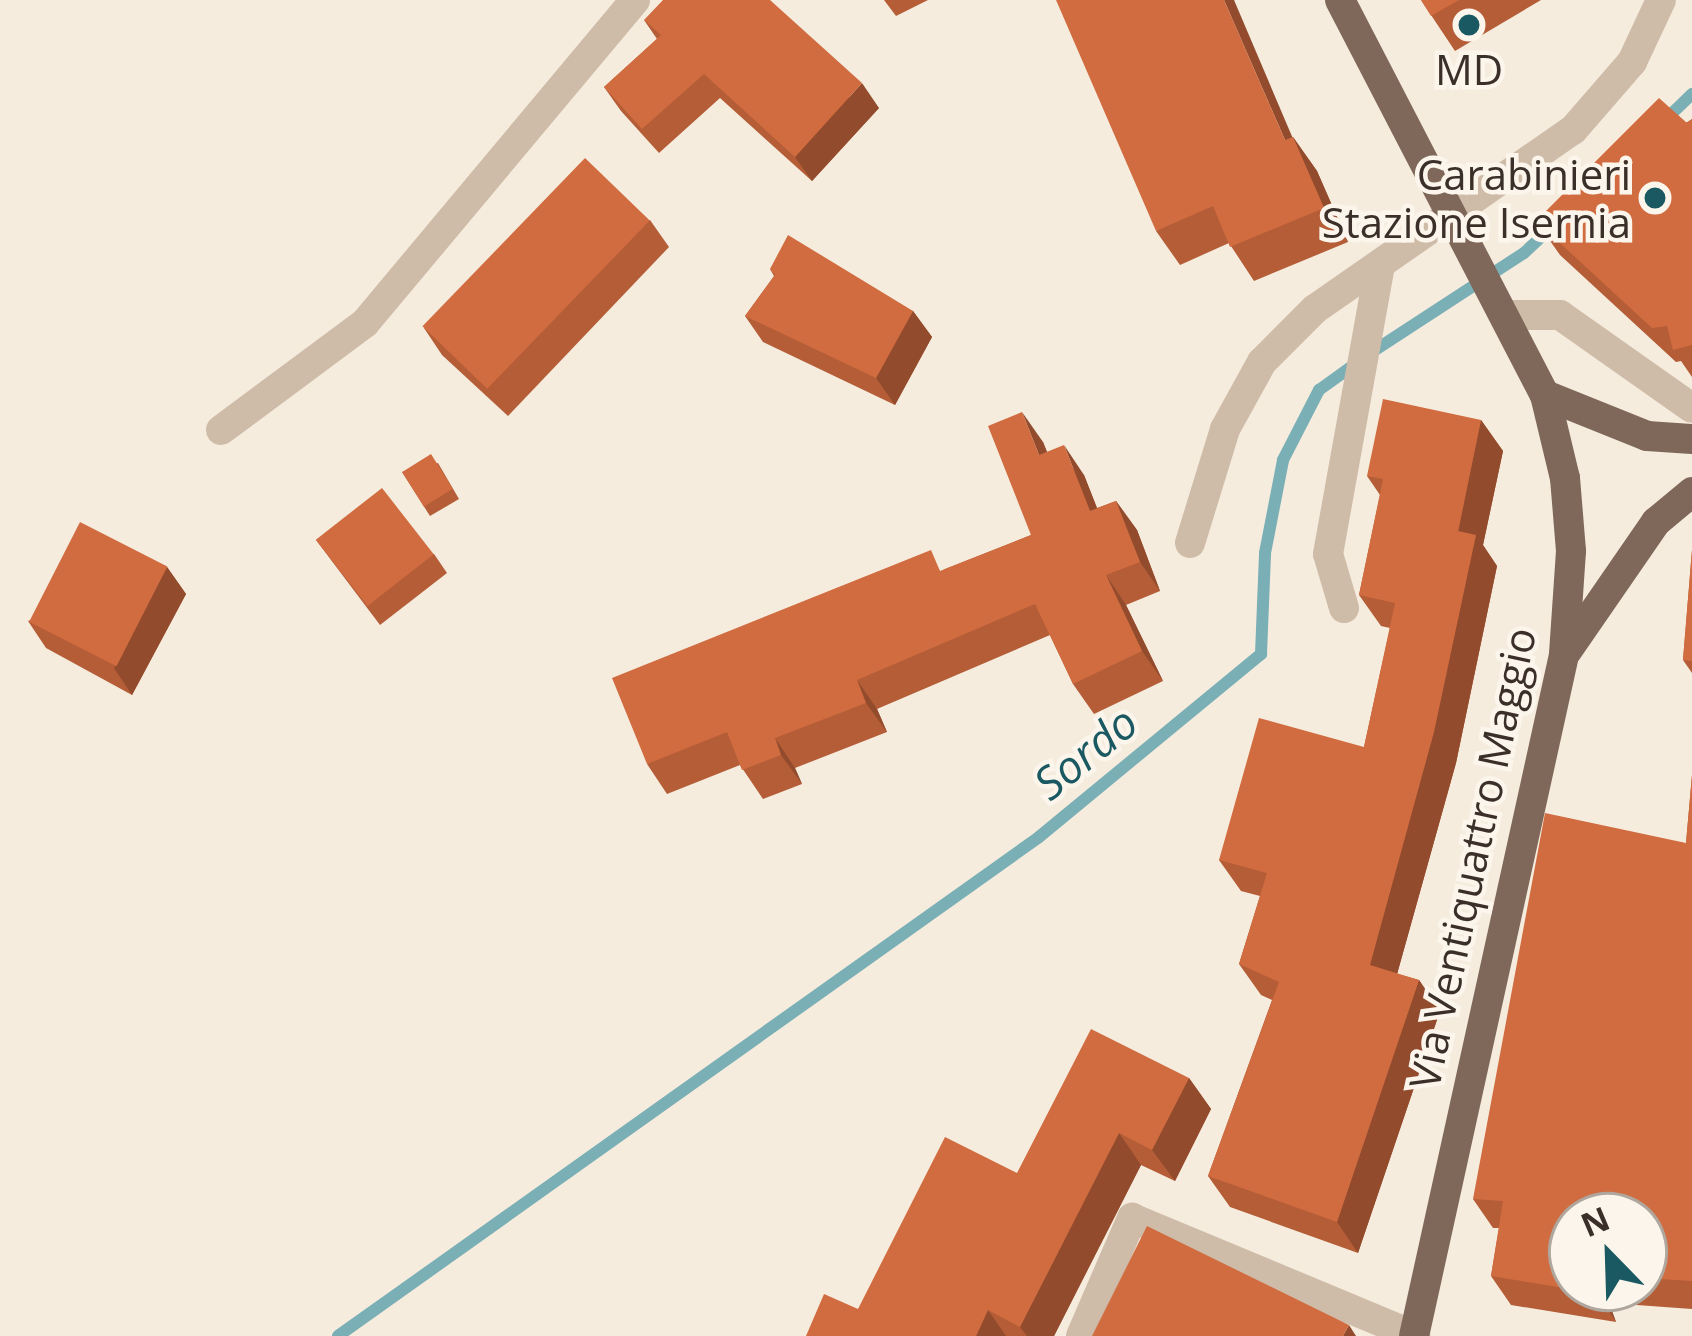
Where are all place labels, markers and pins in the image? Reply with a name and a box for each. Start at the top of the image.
marker: MD [1456,12,1482,38]
place label: MD [1435,44,1503,94]
place label: Carabinieri Stazione Isernia [1322,149,1631,248]
marker: Carabinieri Stazione Isernia [1642,185,1668,211]

